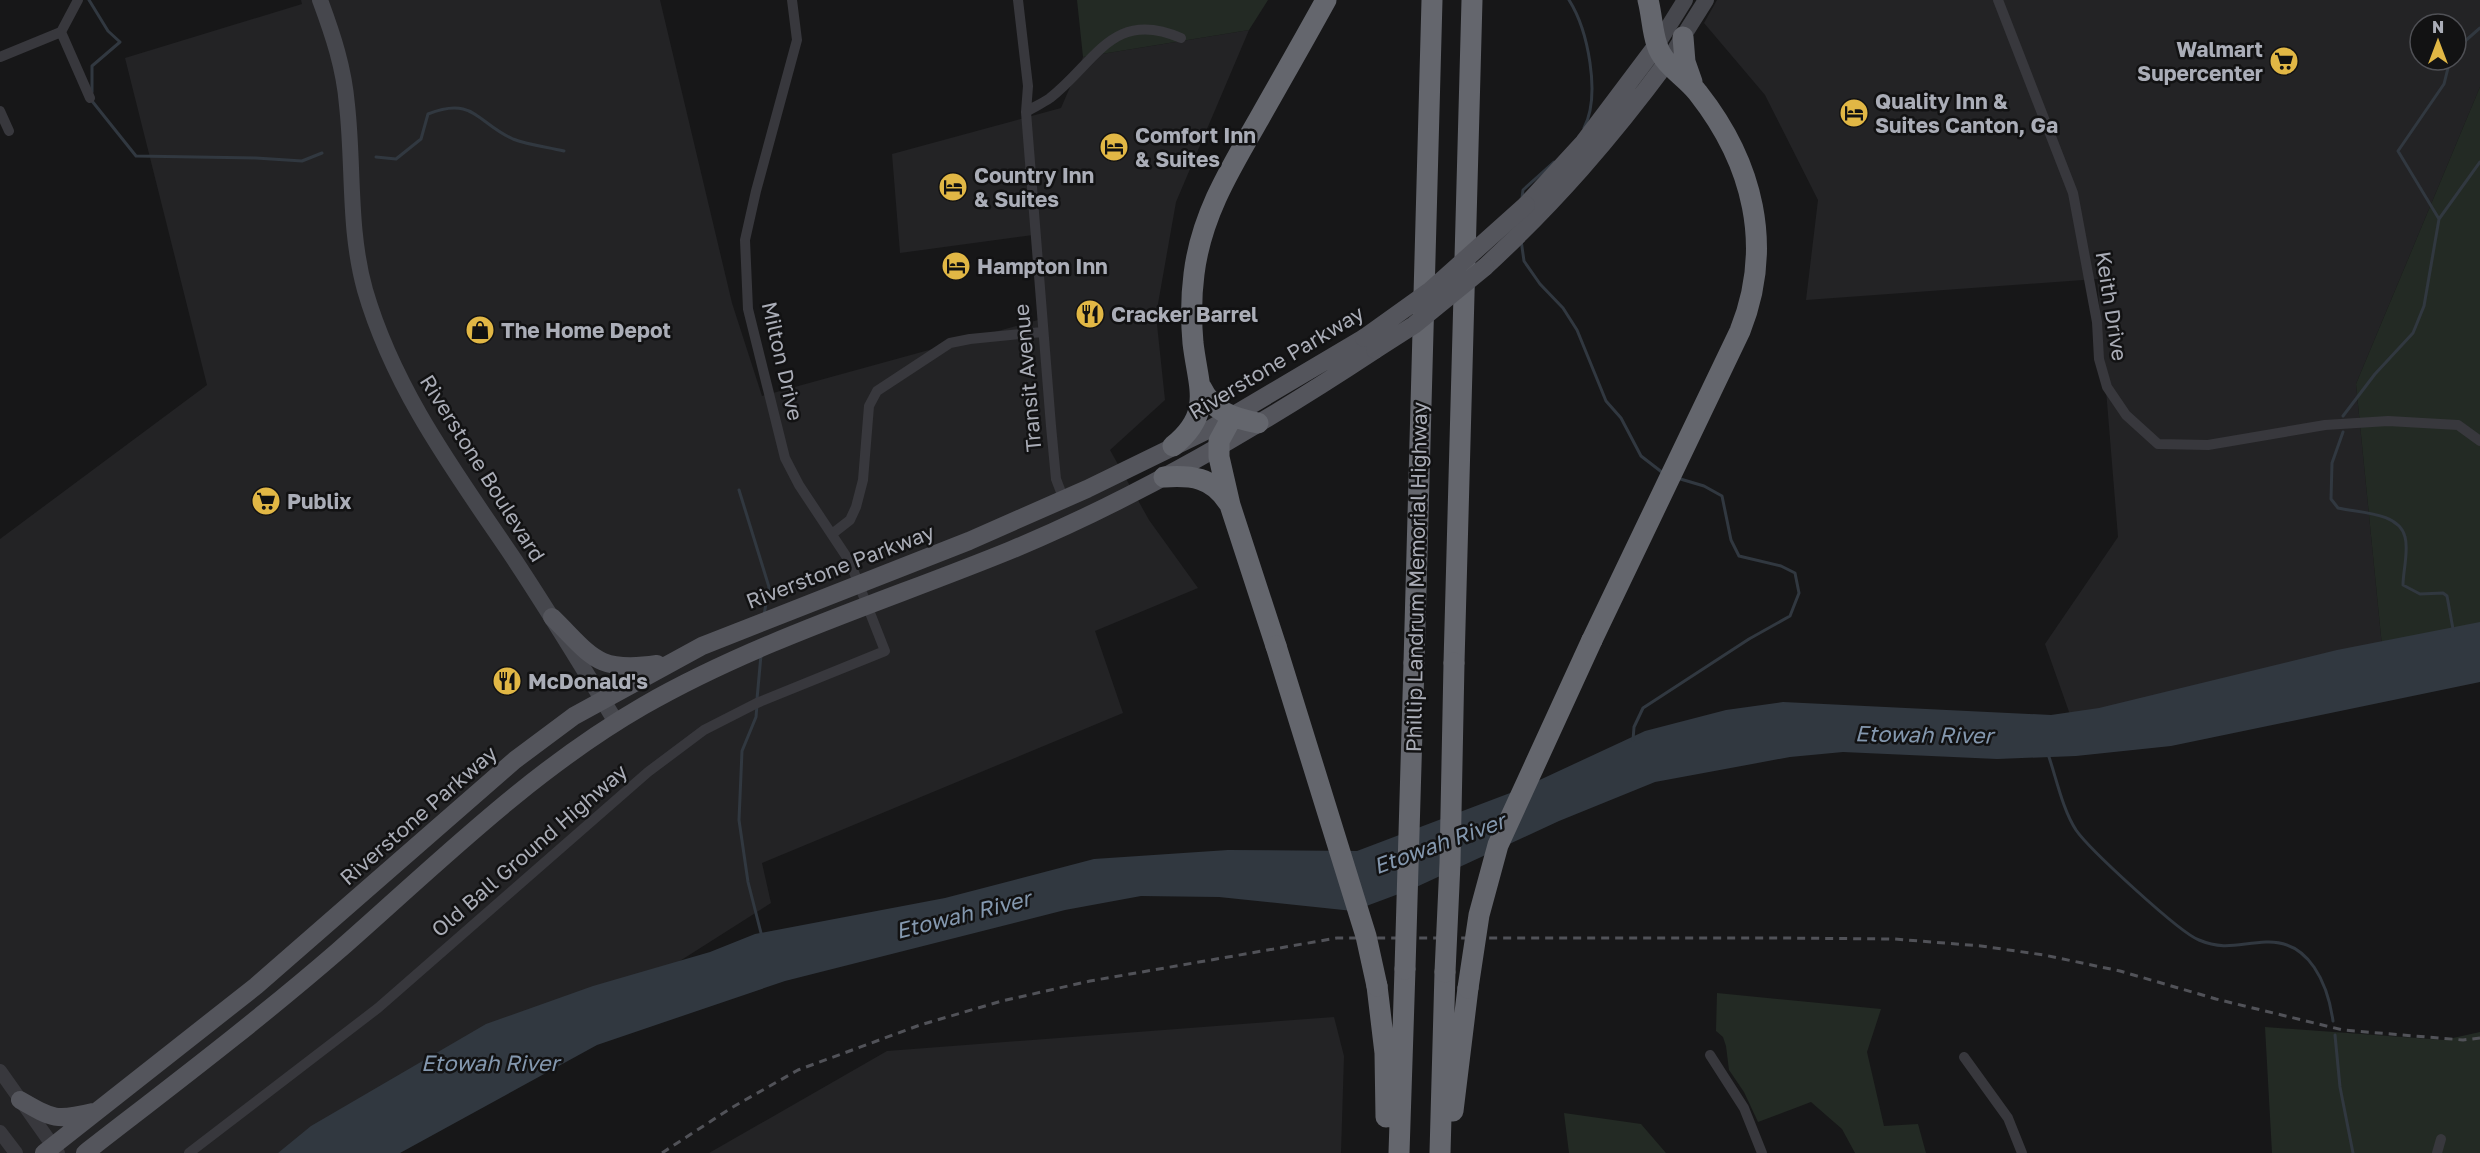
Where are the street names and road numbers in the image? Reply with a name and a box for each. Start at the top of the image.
street label: Keith Drive [2091,249,2133,363]
street label: Milton Drive [757,299,809,423]
street label: Riverstone Parkway [1184,299,1368,425]
street label: Transit Avenue [1008,303,1046,453]
street label: Riverstone Boulevard [415,370,551,566]
street label: Phillip Landrum Memorial Highway [1400,401,1432,752]
street label: Riverstone Parkway [742,518,938,614]
street label: Riverstone Parkway [334,740,502,890]
street label: Old Ball Ground Highway [426,758,632,942]

